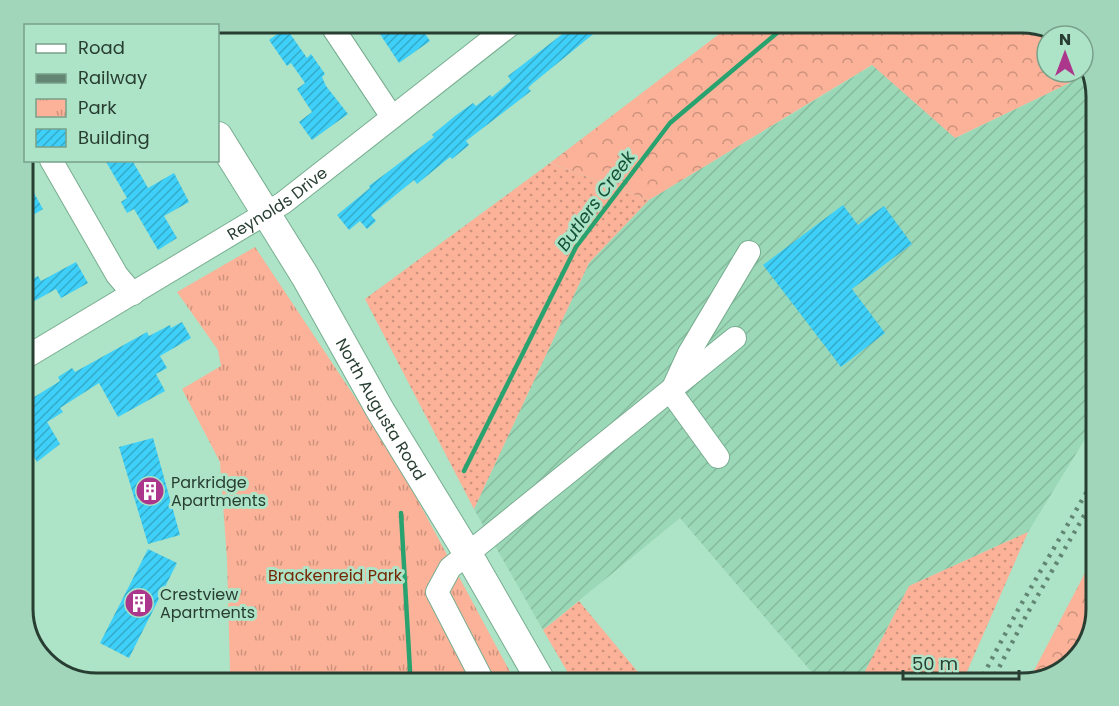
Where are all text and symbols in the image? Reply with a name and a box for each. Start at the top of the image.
legend [24,24,219,162]
north arrow [1035,24,1095,84]
text: N [1059,28,1071,51]
text: Road [78,35,125,60]
text: Railway [78,65,147,90]
text: Park [78,95,117,120]
text: Building [78,125,150,150]
water label: Butlers Creek [551,145,641,256]
street label: Reynolds Drive [223,162,332,246]
street label: North Augusta Road [330,334,431,485]
place label: Parkridge Apartments [171,471,266,512]
building icon: Parkridge Apartments [134,475,166,507]
park label: Brackenreid Park [268,564,403,587]
place label: Crestview Apartments [160,583,255,624]
building icon: Crestview Apartments [123,587,155,619]
scale bar [903,643,1018,681]
text: 50 m [912,651,958,676]

